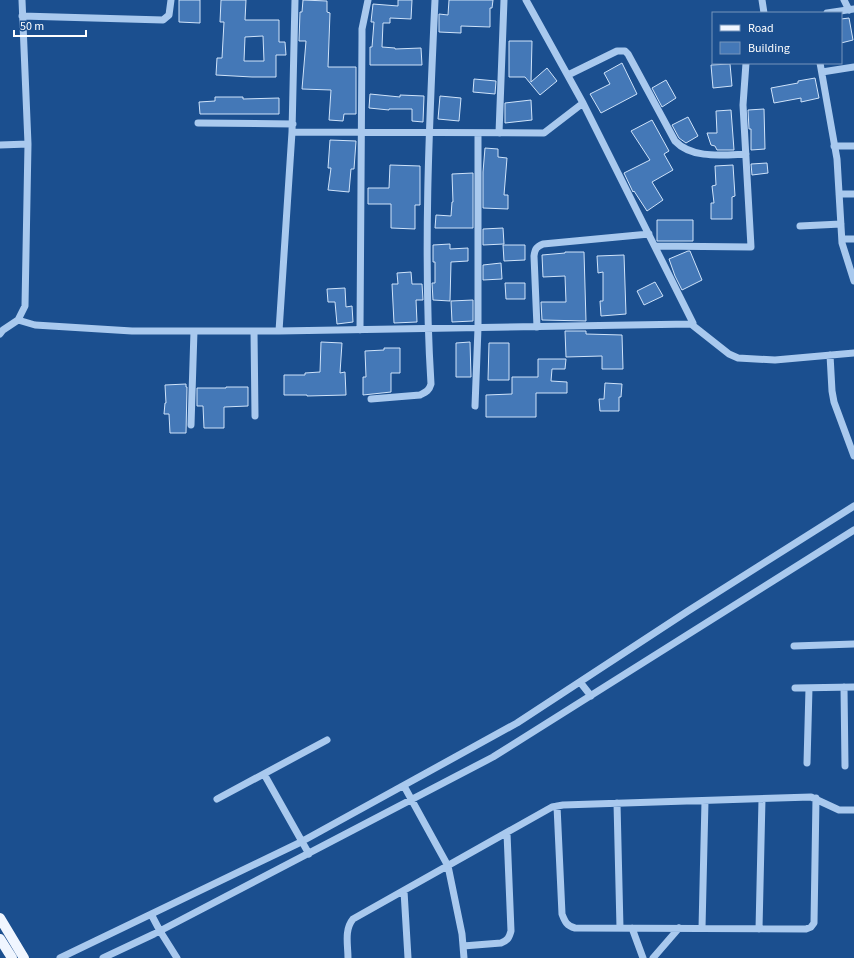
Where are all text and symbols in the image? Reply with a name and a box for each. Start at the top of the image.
scale bar [14,12,86,38]
legend [712,12,842,64]
text: 50 m [20,18,44,35]
text: Road [748,20,774,37]
text: Building [748,40,790,57]

